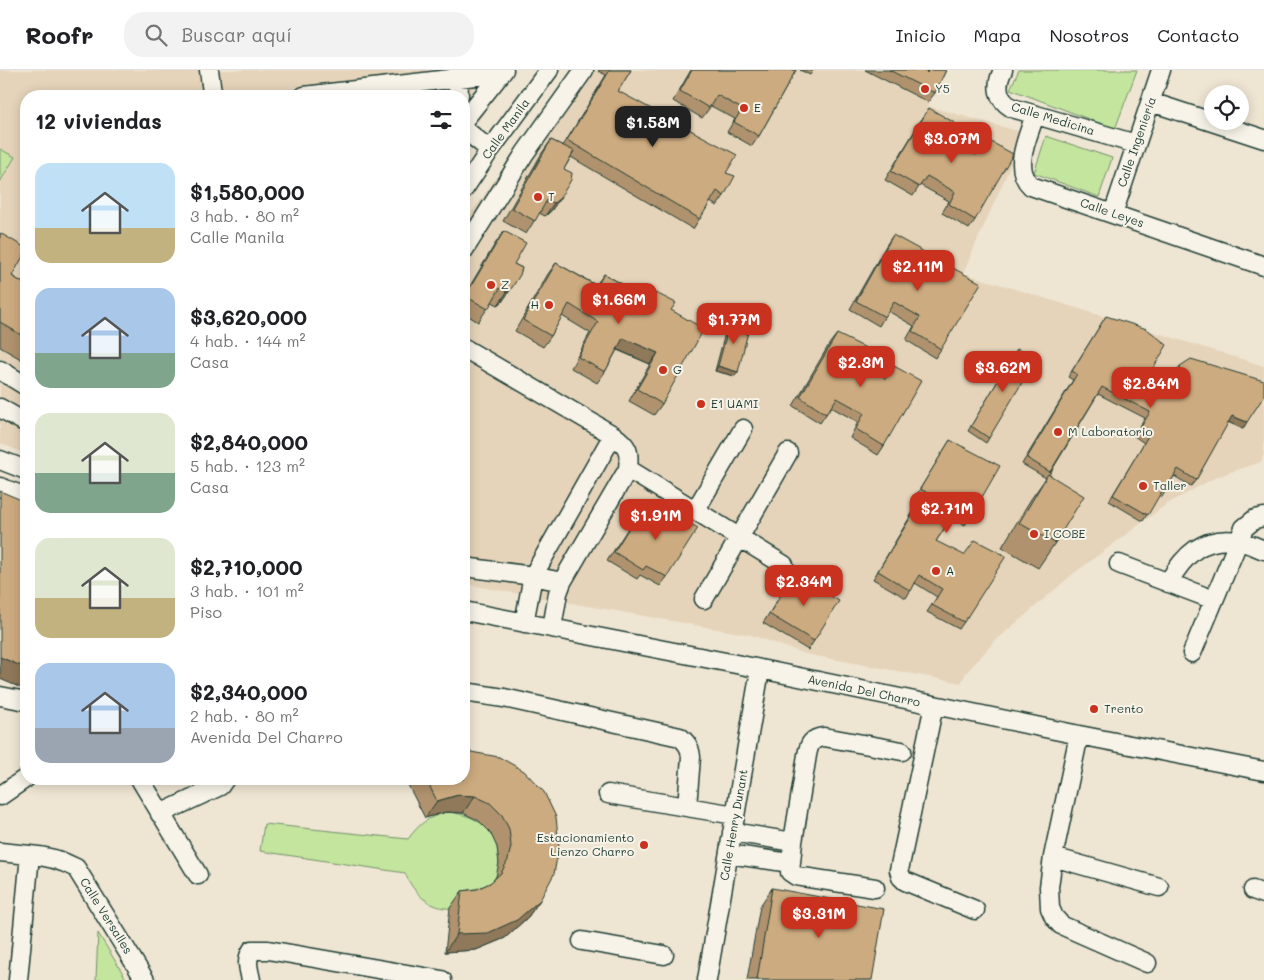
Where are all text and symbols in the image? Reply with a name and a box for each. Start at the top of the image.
search box [124,12,474,57]
text: Roofr [25,19,94,50]
icon: search [142,21,170,49]
text: Buscar aquí [182,22,292,47]
text: Inicio [895,23,946,47]
text: Mapa [974,23,1021,47]
text: Nosotros [1049,23,1129,47]
text: Contacto [1157,23,1239,47]
place label: Y5 [935,80,950,96]
marker: Y5 [919,83,931,95]
map controls [1204,85,1249,130]
button: locate [1204,85,1249,130]
street label: Calle Ingeniería [1113,94,1159,189]
street label: Calle Manila [478,95,533,162]
street label: Calle Medicina [1010,98,1097,138]
place label: E [754,99,761,115]
marker: E [738,102,750,114]
icon: filters [427,106,455,134]
pin: $1.58M [612,106,694,148]
text: 12 viviendas [35,107,162,134]
text: $1.58M [626,111,680,132]
pin: $3.07M [911,122,993,164]
text: $3.07M [924,127,980,148]
text: $1,580,000 [190,178,304,205]
icon: home [75,183,135,243]
place label: T [548,188,555,204]
marker: T [532,191,544,203]
street label: Calle Leyes [1078,194,1147,231]
text: 3 hab. · 80 m² [190,205,299,226]
text: Calle Manila [190,226,285,247]
pin: $2.11M [877,250,959,292]
text: $2.11M [893,255,943,276]
place label: Z [501,276,509,292]
marker: Z [485,279,497,291]
pin: $1.66M [578,282,660,325]
text: $1.66M [592,288,646,309]
place label: H [530,296,539,312]
marker: H [543,299,555,311]
pin: $1.77M [693,302,775,345]
text: $3,620,000 [190,303,307,330]
icon: home [75,308,135,368]
text: $1.77M [708,308,760,329]
text: 4 hab. · 144 m² [190,330,306,351]
pin: $2.3M [826,346,896,388]
pin: $3.62M [962,350,1044,393]
text: Casa [190,351,229,372]
text: $2.3M [838,351,884,372]
text: $3.62M [975,356,1031,377]
place label: G [673,361,682,377]
marker: G [657,364,669,376]
pin: $2.84M [1110,366,1192,409]
text: $2.84M [1123,372,1179,393]
place label: E1 UAMI [711,395,758,411]
marker: E1 UAMI [695,398,707,410]
place label: M Laboratorio [1068,423,1153,439]
marker: M Laboratorio [1052,426,1064,438]
text: $2,840,000 [190,428,308,455]
icon: home [75,433,135,493]
text: 5 hab. · 123 m² [190,455,305,476]
text: Casa [190,476,229,497]
place label: Taller [1153,477,1187,493]
marker: Taller [1137,480,1149,492]
pin: $2.71M [906,492,988,534]
text: $2.71M [921,497,973,518]
pin: $1.91M [615,498,697,541]
text: $1.91M [630,504,682,525]
place label: I COBE [1044,525,1086,541]
marker: I COBE [1028,528,1040,540]
text: $2,710,000 [190,553,303,580]
icon: home [75,558,135,618]
place label: A [946,562,954,578]
pin: $2.34M [763,564,845,607]
marker: A [930,565,942,577]
text: $2.34M [776,570,832,591]
text: 3 hab. · 101 m² [190,580,304,601]
text: Piso [190,601,222,622]
street label: Avenida Del Charro [806,670,922,710]
text: $2,340,000 [190,678,308,705]
icon: home [75,683,135,743]
place label: Trento [1104,700,1143,716]
marker: Trento [1088,703,1100,715]
text: 2 hab. · 80 m² [190,705,299,726]
text: Avenida Del Charro [190,726,343,747]
street label: Calle Henry Dunant [715,768,751,882]
place label: Estacionamiento Lienzo Charro [537,829,634,859]
marker: Estacionamiento Lienzo Charro [638,839,650,851]
street label: Calle Versalles [77,874,137,957]
pin: $3.31M [778,896,860,939]
text: $3.31M [792,902,846,923]

